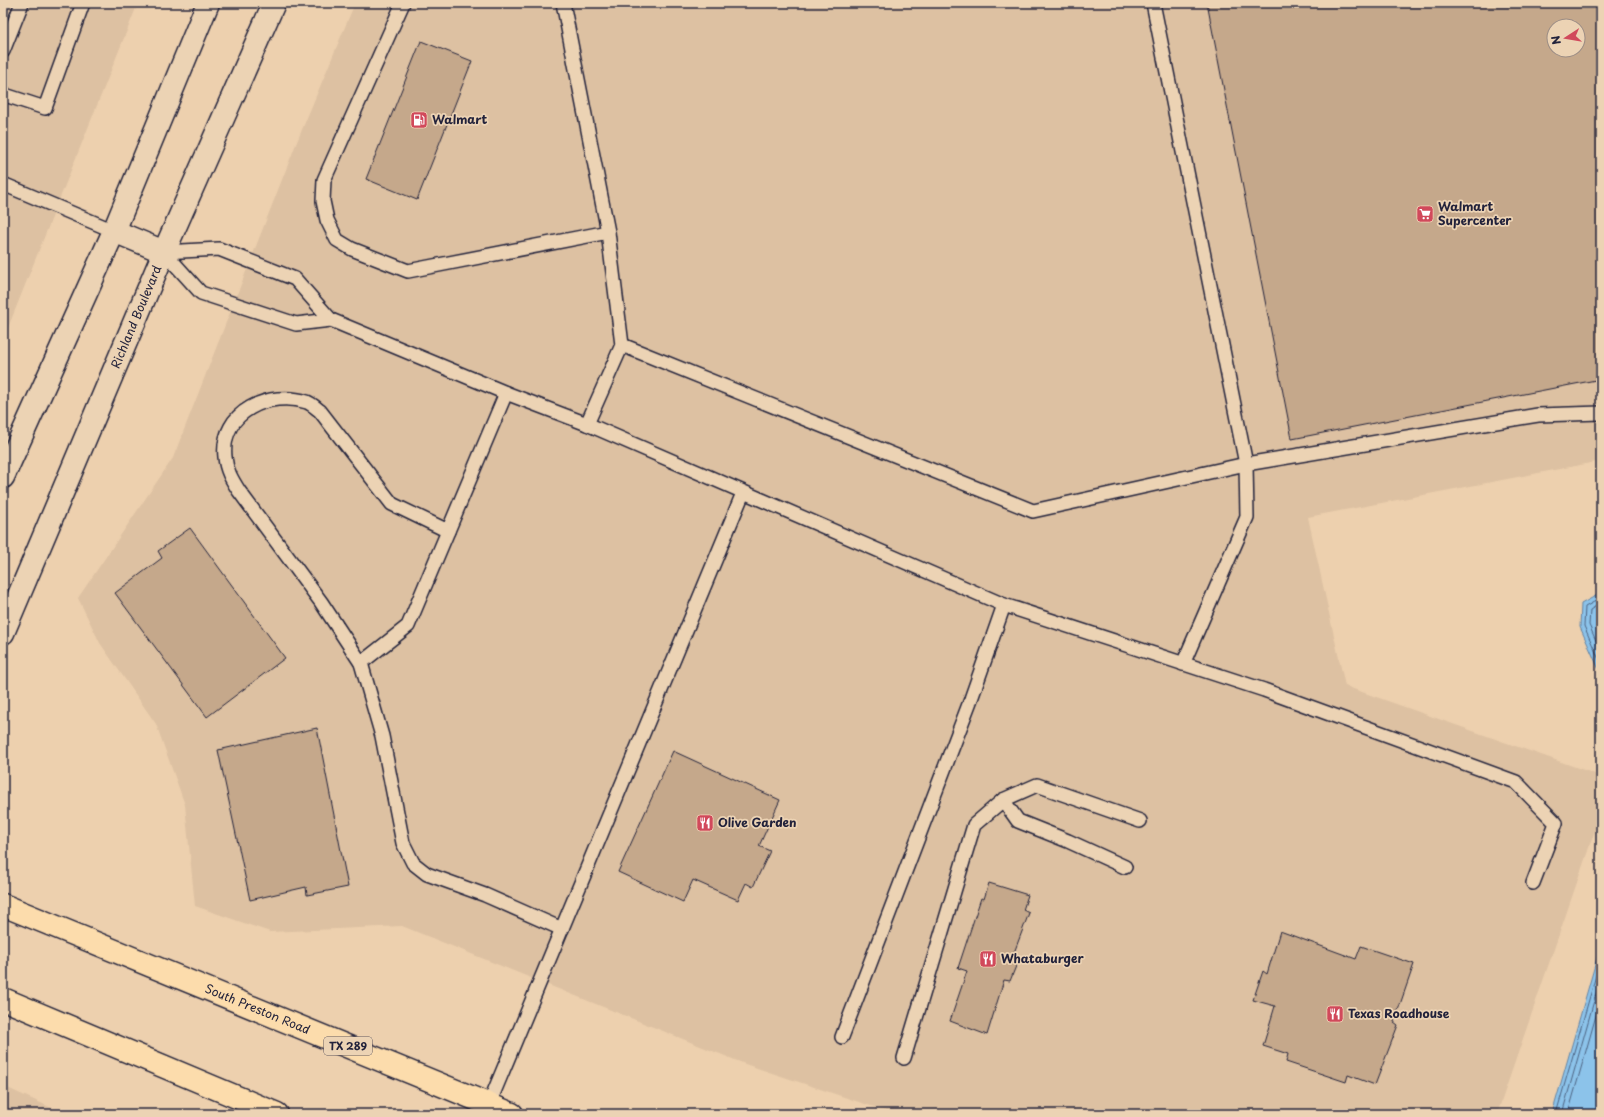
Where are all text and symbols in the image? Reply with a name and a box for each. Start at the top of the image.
north arrow [1546,18,1586,58]
text: N [1546,34,1565,46]
fuel station icon: Walmart [409,110,429,130]
place label: Walmart [432,110,488,128]
place label: Walmart Supercenter [1438,197,1512,229]
supermarket icon: Walmart Supercenter [1415,204,1435,224]
street label: Richland Boulevard [106,262,166,371]
restaurant icon: Olive Garden [695,813,715,833]
place label: Olive Garden [718,813,797,831]
restaurant icon: Whataburger [978,949,998,969]
place label: Whataburger [1001,949,1084,967]
street label: South Preston Road [202,979,313,1038]
restaurant icon: Texas Roadhouse [1325,1004,1345,1024]
place label: Texas Roadhouse [1348,1004,1450,1022]
road number: TX 289 [324,1037,372,1055]

